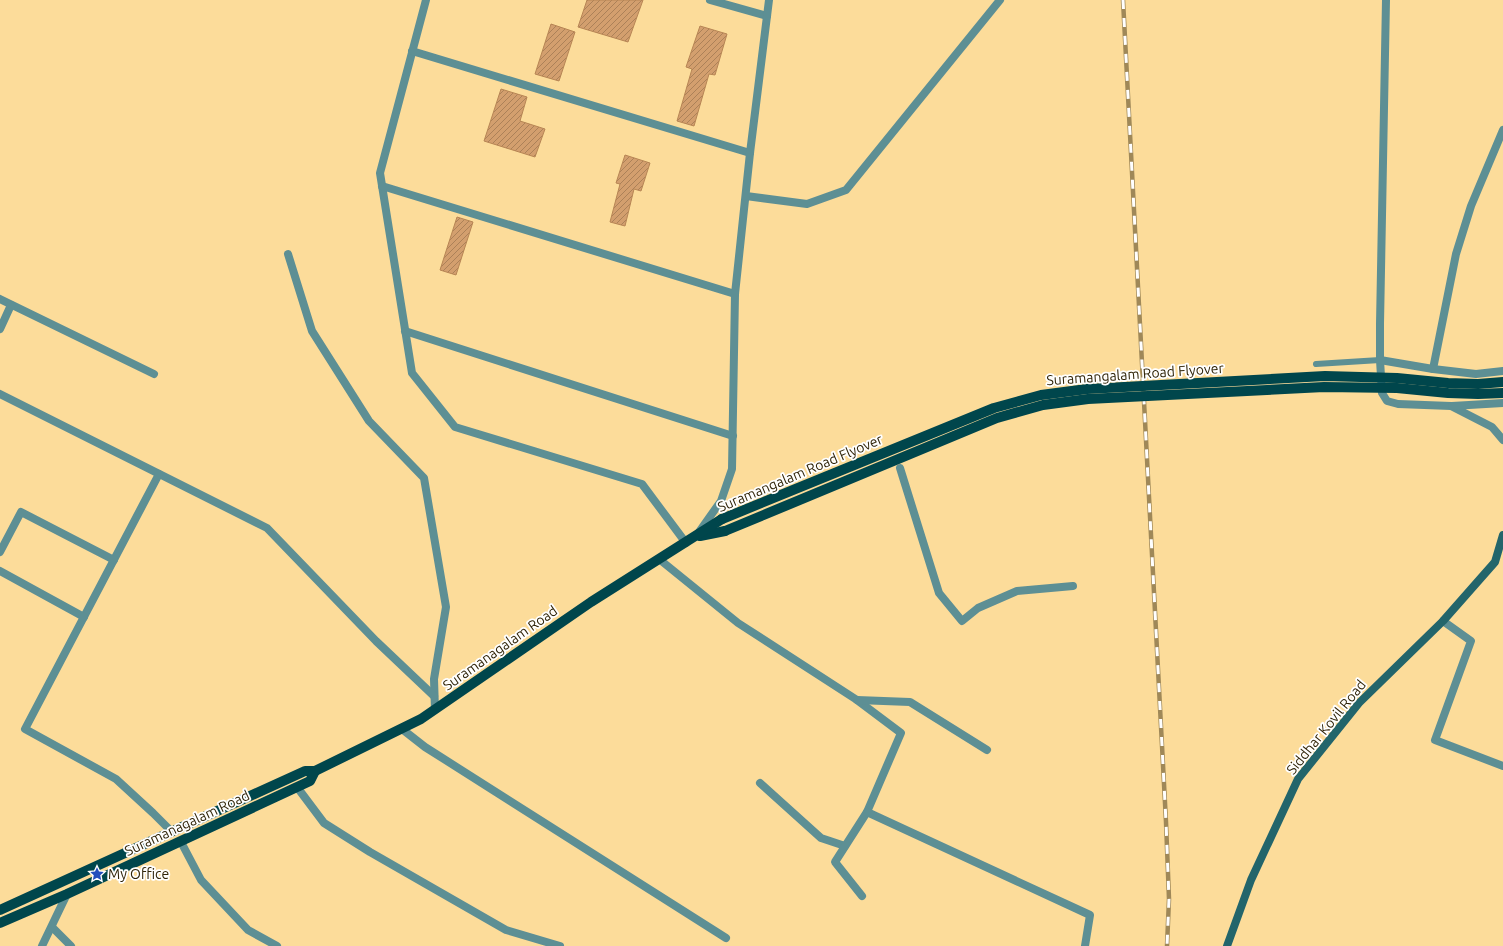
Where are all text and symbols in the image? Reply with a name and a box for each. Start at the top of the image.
street label: Suramangalam Road Flyover [1046,360,1225,388]
street label: Suramangalam Road Flyover [715,431,886,515]
street label: Suramanagalam Road [440,602,560,694]
street label: Siddhar Kovil Road [1283,677,1369,777]
street label: Suramanagalam Road [122,787,252,859]
place icon: My Office [89,866,105,882]
place label: My Office [108,866,169,882]

